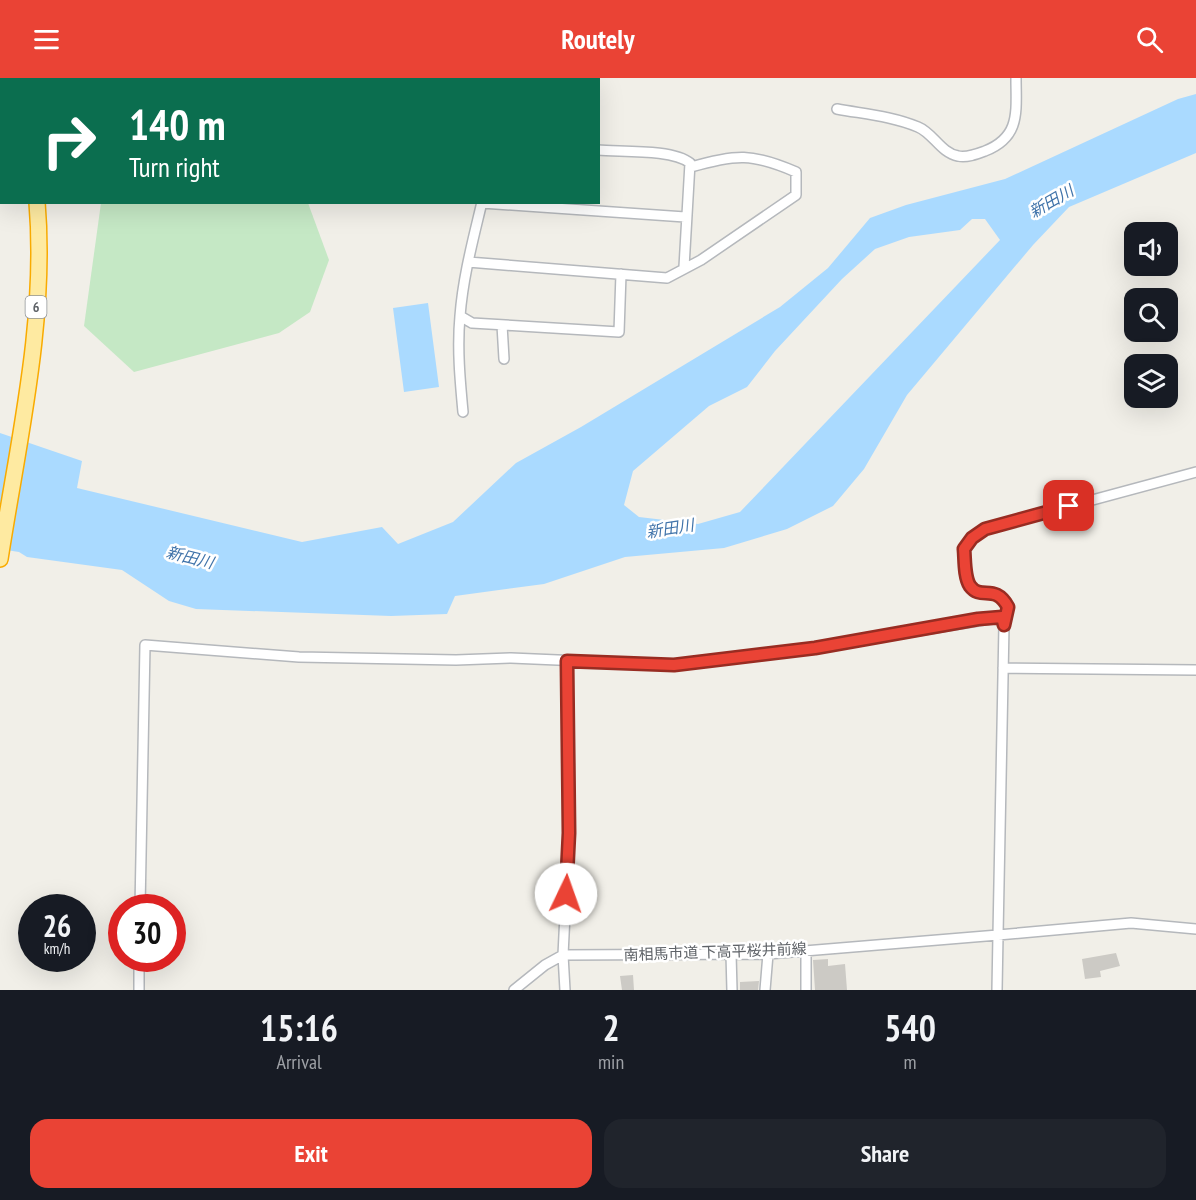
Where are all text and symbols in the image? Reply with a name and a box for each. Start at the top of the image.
text: Routely [561,22,635,56]
icon: menu [30,23,63,56]
icon: search [1133,23,1166,56]
text: 140 m [129,97,226,152]
icon: right [30,102,108,180]
text: Turn right [129,150,220,184]
water label: 新田川 [1025,179,1079,222]
map controls [1124,222,1178,408]
button: sound [1124,222,1178,276]
button: search [1124,288,1178,342]
road number: 6 [26,296,46,318]
button: layers [1124,354,1178,408]
pin [1043,480,1094,531]
icon: arrive [1052,489,1085,522]
water label: 新田川 [645,514,697,542]
water label: 新田川 [164,541,218,573]
position arrow [534,862,598,926]
speed limit sign: 30 [108,894,186,972]
text: 26 [43,906,71,945]
text: km/h [44,939,70,958]
street label: 南相馬市道 下高平桜井前線 [623,939,807,964]
text: 15:16 [260,1004,338,1051]
text: 2 [602,1004,620,1051]
text: 540 [884,1004,936,1051]
text: Arrival [276,1049,322,1075]
text: min [598,1049,624,1075]
text: m [904,1049,917,1075]
button: Exit [30,1119,592,1188]
button: Share [604,1119,1166,1188]

